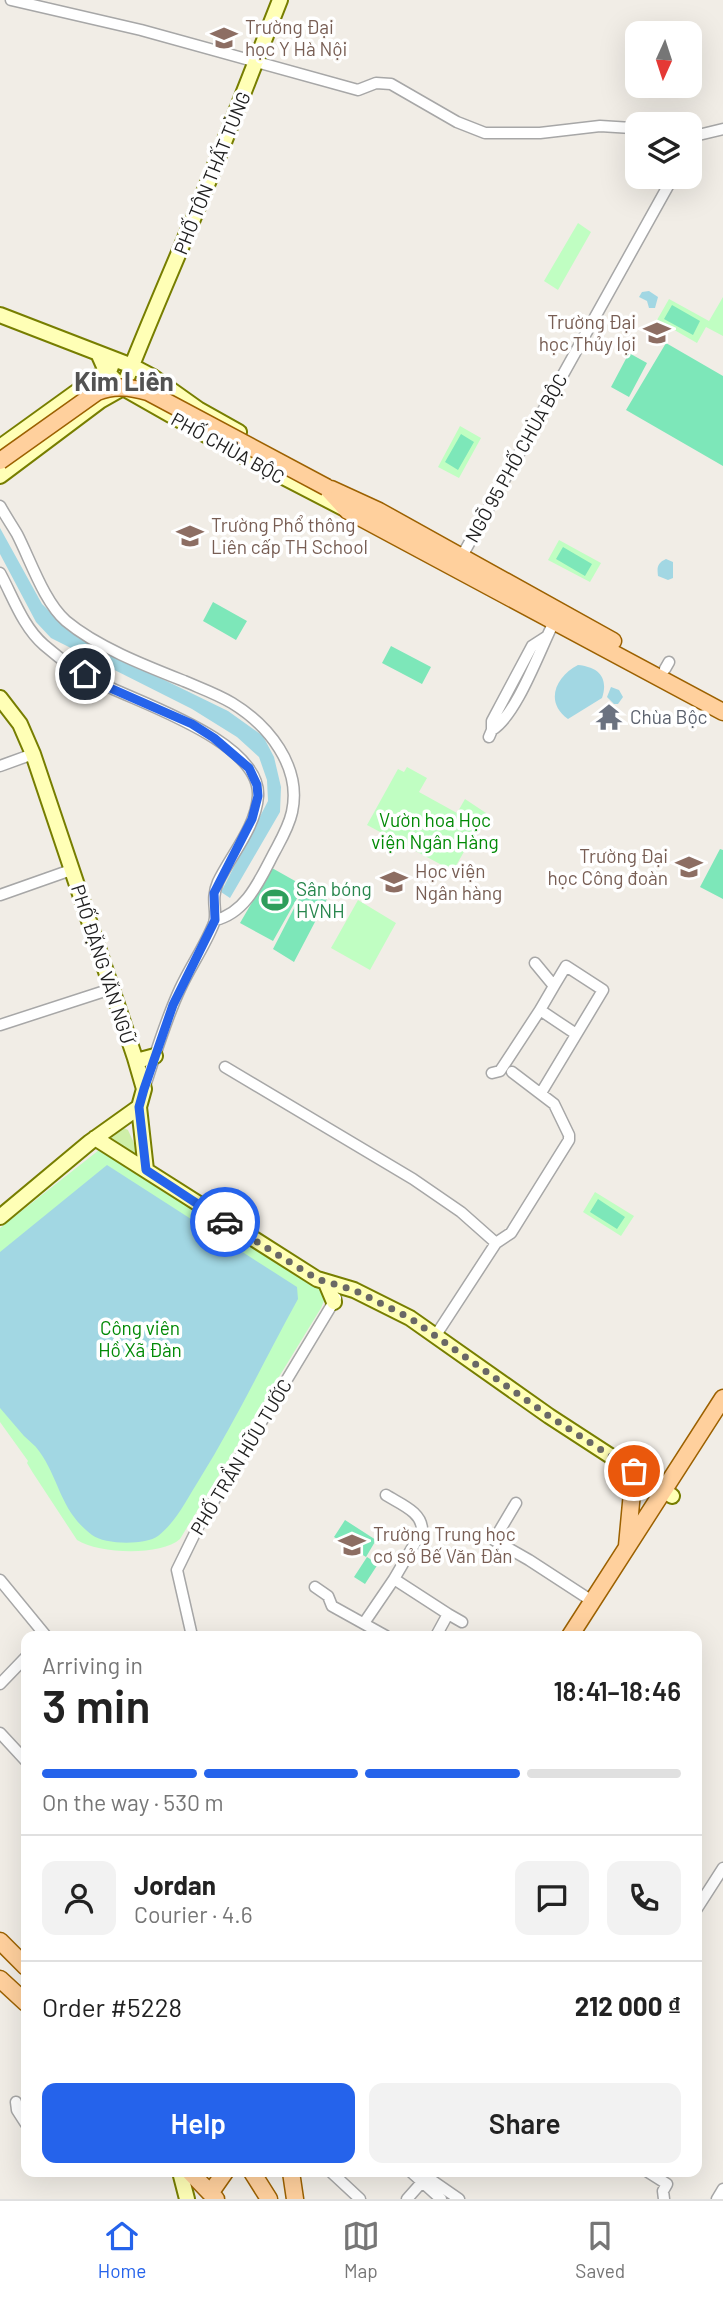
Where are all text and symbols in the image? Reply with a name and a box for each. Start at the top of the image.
place label: Trường Đại học Y Hà Nội [245,15,347,60]
north arrow [625,21,702,98]
map controls [625,21,702,189]
school or university icon: Trường Đại học Y Hà Nội [209,23,239,53]
street label: PHỐ TÔN THẤT TÙNG [168,88,255,258]
button: layers [625,112,702,189]
place label: Trường Đại học Thủy lợi [539,310,636,355]
school or university icon: Trường Đại học Thủy lợi [642,318,672,348]
district label: Kim Liên [74,365,174,396]
street label: NGÕ 95 PHỐ CHÙA BỘC [460,369,572,546]
street label: PHỐ CHÙA BỘC [168,407,289,488]
place label: Trường Phổ thông Liên cấp TH School [211,513,368,558]
school or university icon: Trường Phổ thông Liên cấp TH School [175,521,205,551]
pin [55,644,115,704]
icon: home [66,655,104,693]
temple icon: Chùa Bộc [594,702,624,732]
place label: Chùa Bộc [630,705,708,728]
park label: Vườn hoa Học viện Ngân Hàng [371,808,499,853]
place label: Trường Đại học Công đoàn [547,844,668,889]
school or university icon: Trường Đại học Công đoàn [674,852,704,882]
place label: Học viện Ngân hàng [415,859,502,904]
school or university icon: Học viện Ngân hàng [379,867,409,897]
place label: Sân bóng HVNH [296,877,372,922]
street label: PHỐ ĐẶNG VĂN NGỮ [67,881,141,1048]
sports icon: Sân bóng HVNH [260,885,290,915]
courier [190,1187,260,1257]
icon: car [206,1203,244,1241]
park label: Công viên Hồ Xã Đàn [98,1316,182,1361]
street label: PHỐ TRẦN HỮU TƯỚC [184,1374,296,1539]
pin [604,1441,664,1501]
icon: bag [615,1452,653,1490]
place label: Trường Trung học cơ sở Bế Văn Đàn [373,1522,516,1567]
school or university icon: Trường Trung học cơ sở Bế Văn Đàn [337,1530,367,1560]
text: Arriving in [42,1651,143,1679]
text: 18:41–18:46 [553,1675,681,1706]
text: 3 min [42,1677,151,1732]
text: On the way · 530 m [42,1788,224,1816]
button: person [42,1861,116,1935]
button: chat [515,1861,589,1935]
button: phone [607,1861,681,1935]
text: Jordan [134,1869,216,1900]
text: Courier · 4.6 [134,1900,253,1928]
text: 212 000 ₫ [575,1990,681,2021]
text: Order #5228 [42,1991,182,2022]
button: Help [42,2083,355,2163]
button: Share [369,2083,681,2163]
tab: Home [98,2217,146,2282]
tab: Map [342,2217,380,2282]
tab: Saved [575,2217,625,2282]

